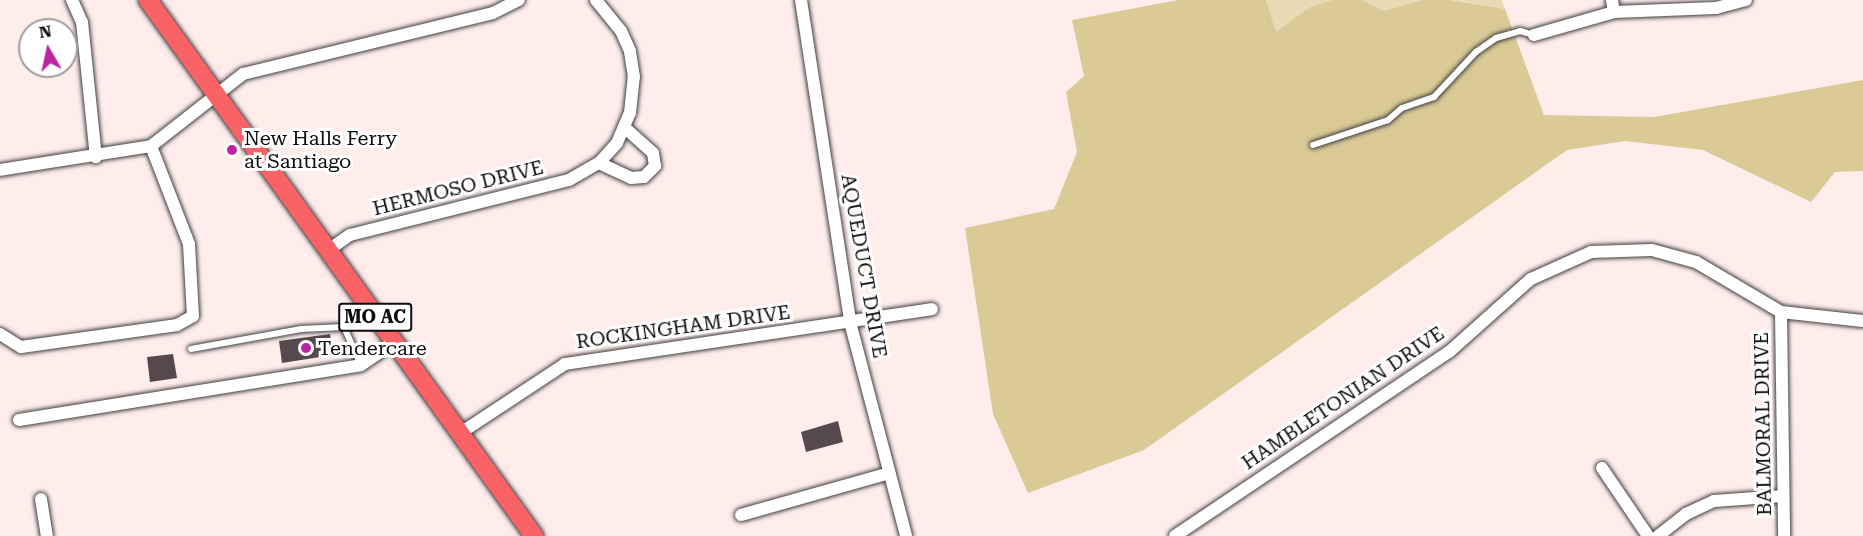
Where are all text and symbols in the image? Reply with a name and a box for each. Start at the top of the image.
north arrow [18,18,78,78]
text: N [38,21,53,42]
place label: New Halls Ferry at Santiago [244,126,397,173]
marker: New Halls Ferry at Santiago [225,143,239,157]
street label: HERMOSO DRIVE [370,155,546,221]
street label: AQUEDUCT DRIVE [836,172,892,360]
street label: ROCKINGHAM DRIVE [574,300,792,354]
road number: MO AC [338,302,412,332]
street label: HAMBLETONIAN DRIVE [1237,321,1449,475]
street label: BALMORAL DRIVE [1749,332,1777,516]
place label: Tendercare [318,336,427,360]
marker: Tendercare [299,341,313,355]

